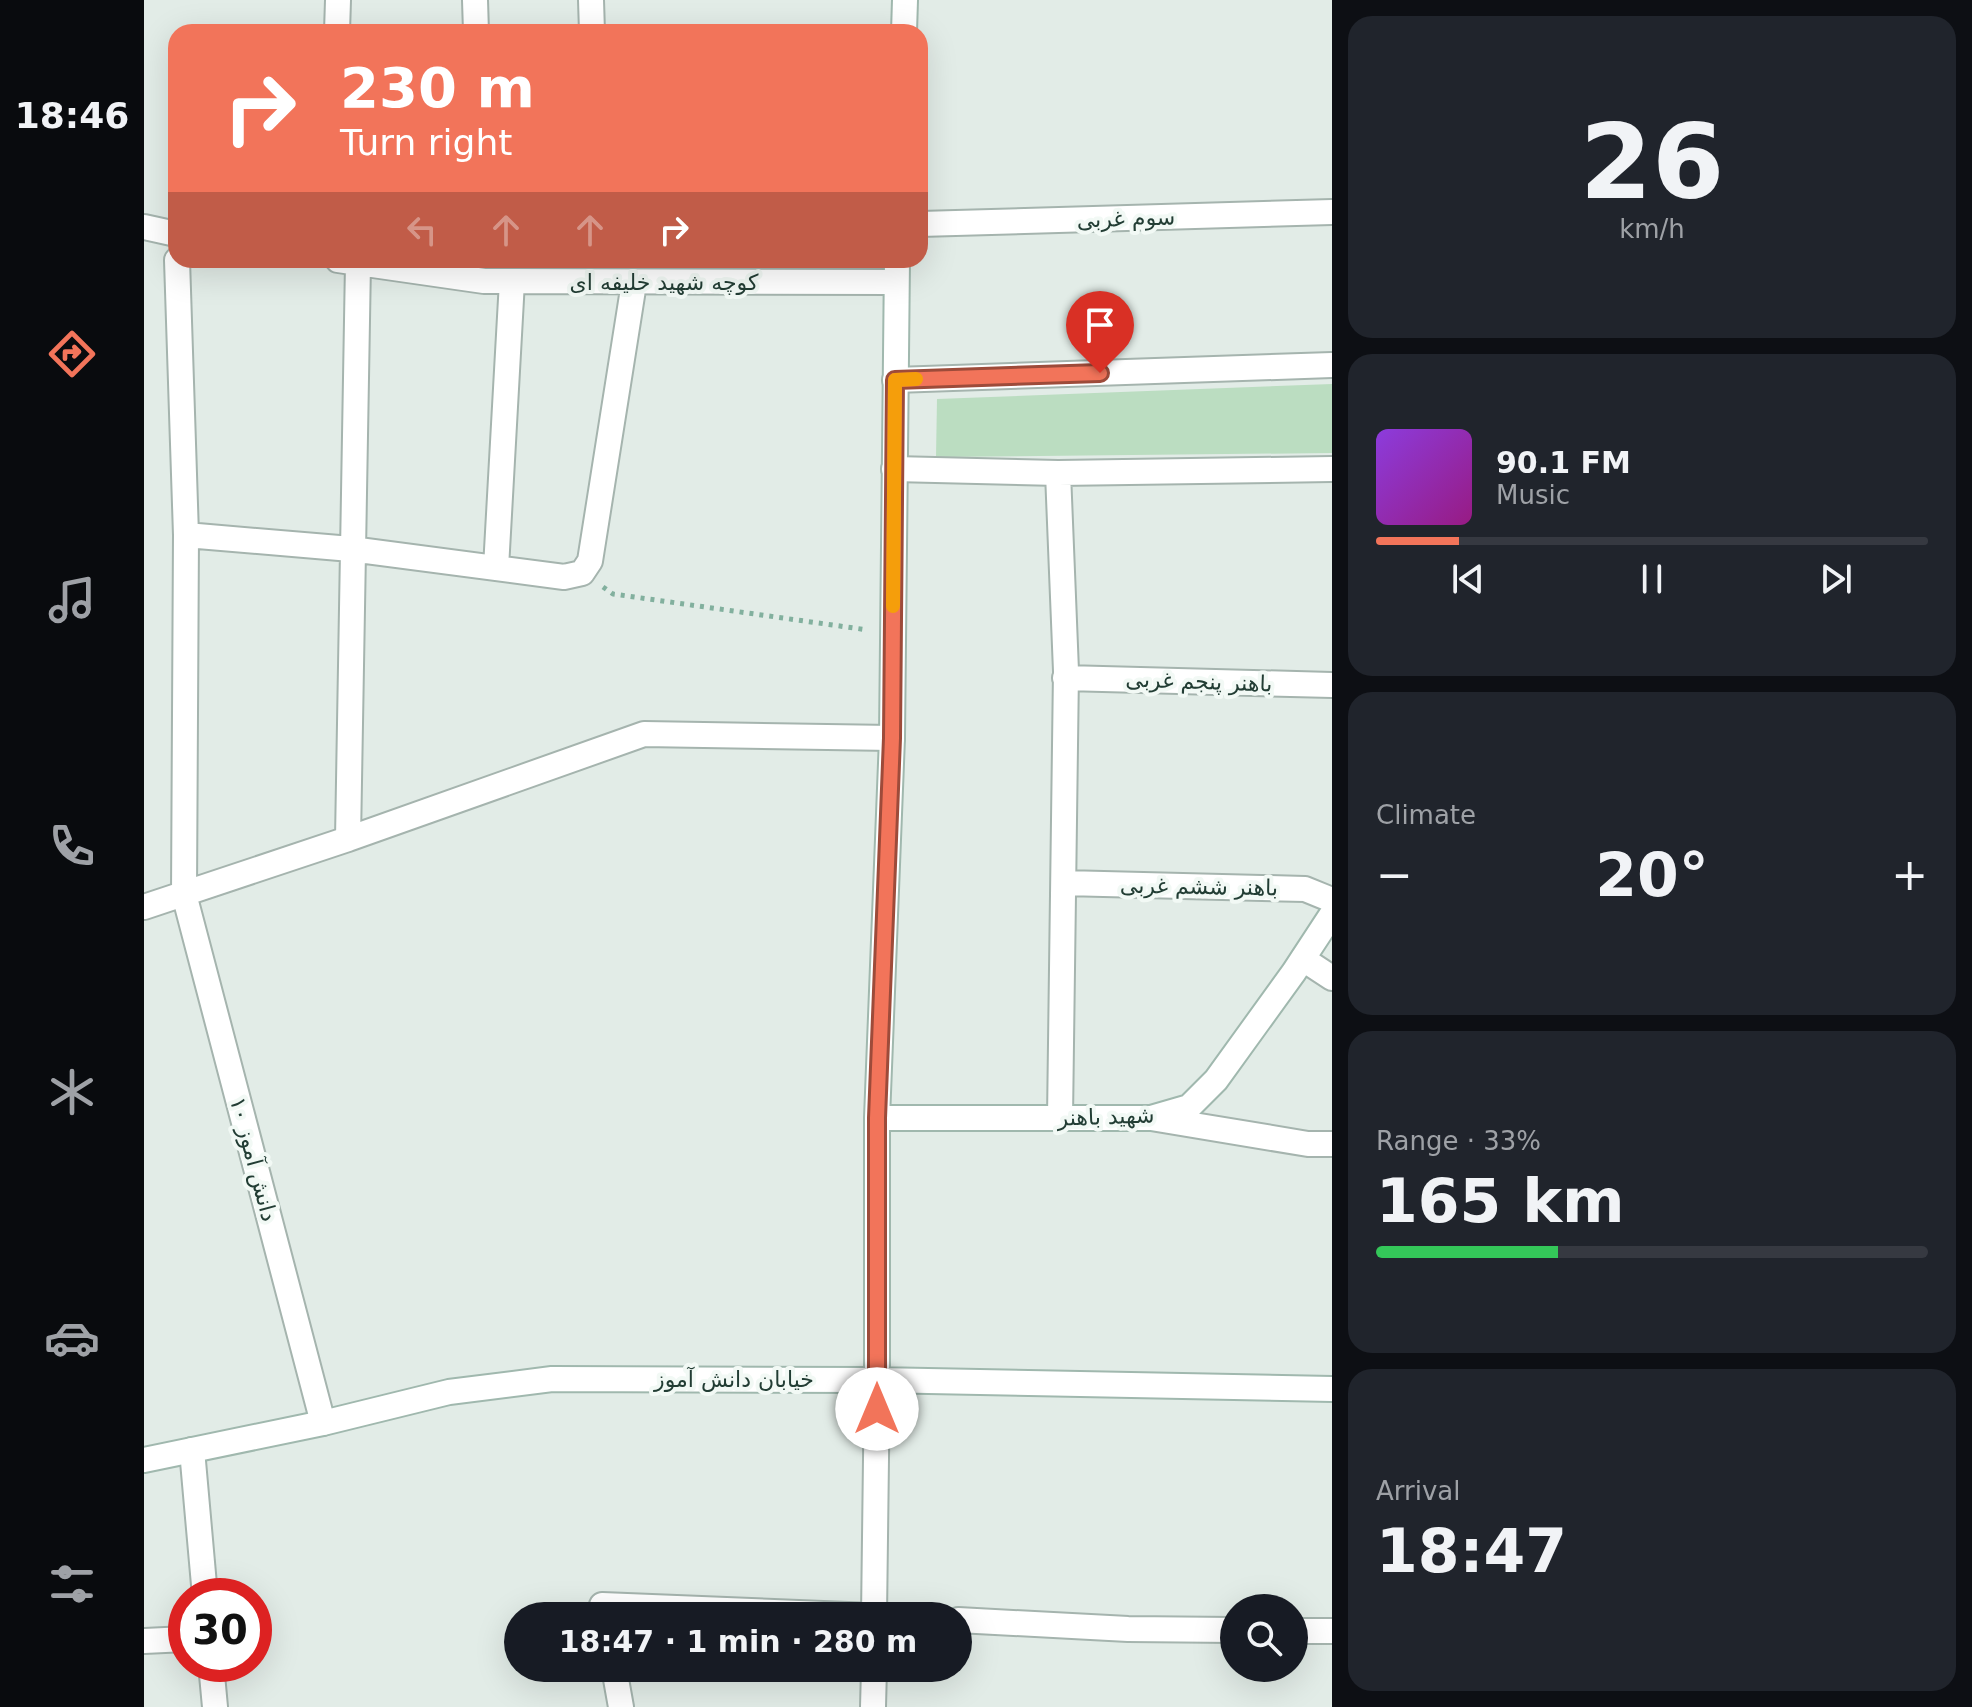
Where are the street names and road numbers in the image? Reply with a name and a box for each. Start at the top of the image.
street label: سوم غربی [1076,204,1176,233]
street label: کوچه شهید خلیفه ای [570,270,759,295]
street label: باهنر پنجم غربی [1125,666,1273,698]
street label: باهنر ششم غربی [1120,873,1278,901]
street label: دانش آموز ۱۰ [224,1094,283,1224]
street label: شهید باهنر [1056,1102,1155,1131]
street label: خیابان دانش آموز [653,1366,814,1393]

